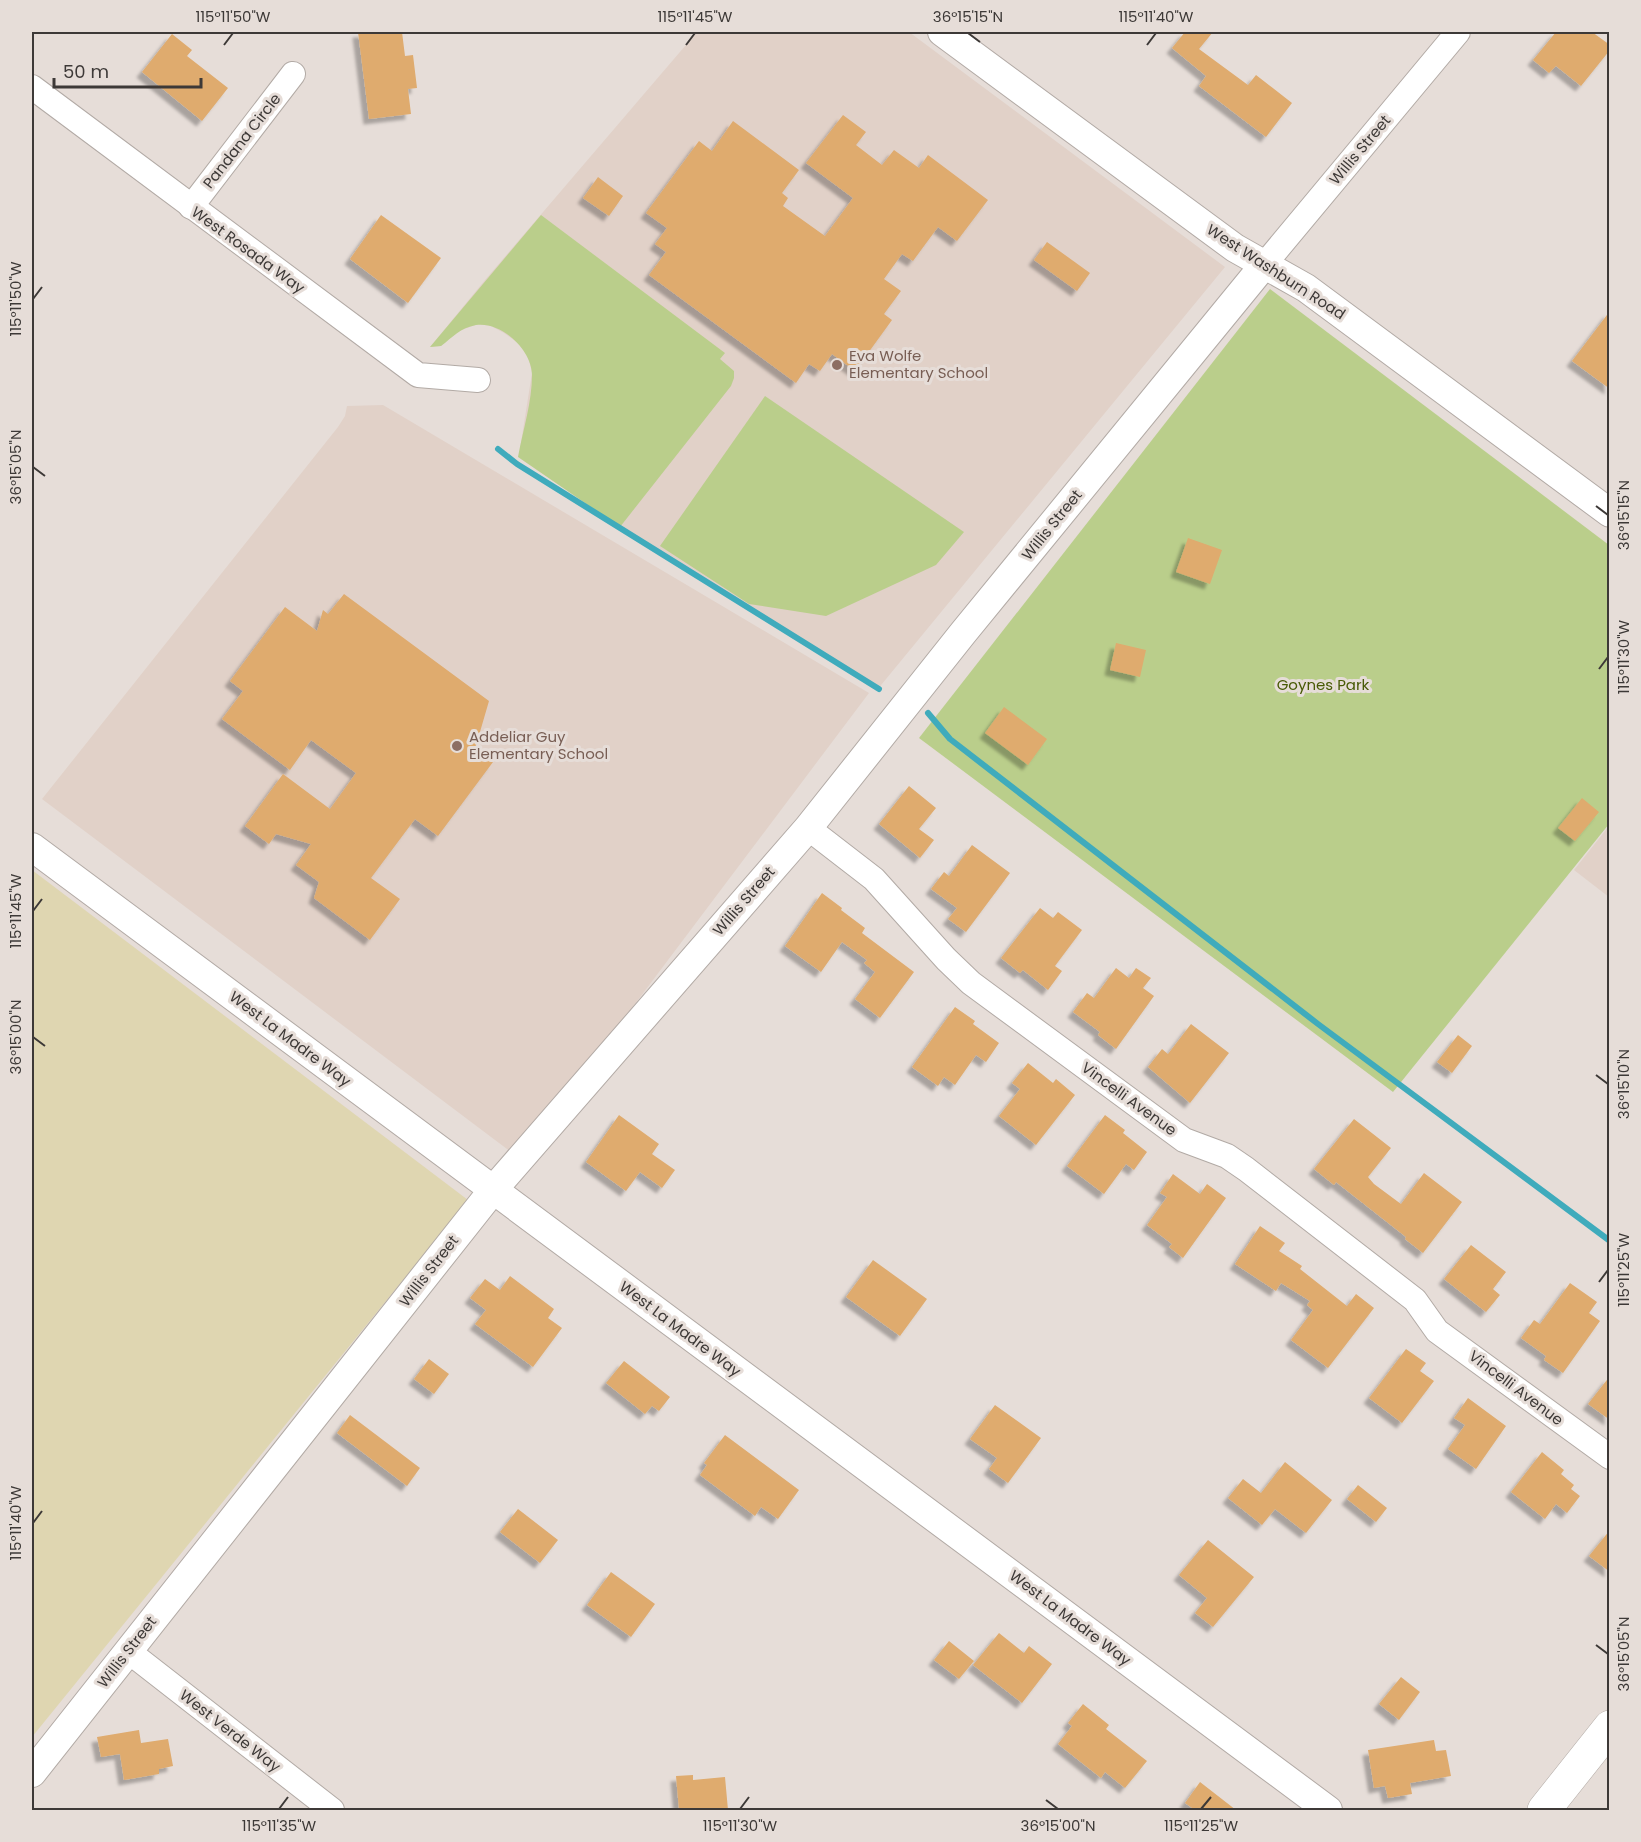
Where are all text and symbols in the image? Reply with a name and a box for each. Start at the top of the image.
text: 115°11'50"W [195,6,271,27]
text: 115°11'45"W [657,6,733,27]
text: 36°15'15"N [933,6,1003,27]
text: 115°11'40"W [1118,6,1194,27]
scale bar [54,51,201,89]
text: 50 m [63,59,109,84]
street label: Pandana Circle [198,89,285,193]
street label: Willis Street [1324,110,1395,189]
street label: West Rosada Way [187,201,310,298]
street label: West Washburn Road [1203,219,1350,324]
text: 115°11'50"W [5,261,26,337]
place label: Eva Wolfe Elementary School [849,345,988,383]
marker: Eva Wolfe Elementary School [830,358,844,372]
text: 36°15'05"N [5,430,26,504]
text: 36°15'15"N [1613,480,1634,550]
street label: Willis Street [1017,485,1087,564]
text: 115°11'30"W [1613,619,1634,694]
park label: Goynes Park [1277,674,1370,695]
place label: Addeliar Guy Elementary School [469,726,608,764]
marker: Addeliar Guy Elementary School [450,739,464,753]
street label: Willis Street [708,862,779,940]
text: 115°11'45"W [5,873,26,949]
street label: West La Madre Way [225,986,356,1092]
text: 36°15'00"N [5,1000,26,1074]
text: 36°15'10"N [1613,1049,1634,1119]
street label: Vincelli Avenue [1077,1057,1181,1140]
street label: Willis Street [394,1231,463,1311]
text: 115°11'25"W [1613,1233,1634,1307]
street label: West La Madre Way [615,1276,746,1382]
street label: Vincelli Avenue [1465,1345,1568,1430]
text: 115°11'40"W [5,1485,26,1561]
street label: West La Madre Way [1005,1565,1136,1671]
street label: Willis Street [92,1612,161,1692]
text: 36°15'05"N [1613,1617,1634,1691]
street label: West Verde Way [175,1684,286,1777]
text: 115°11'35"W [242,1815,317,1836]
text: 115°11'30"W [703,1815,778,1836]
text: 36°15'00"N [1021,1815,1095,1836]
text: 115°11'25"W [1164,1815,1238,1836]

